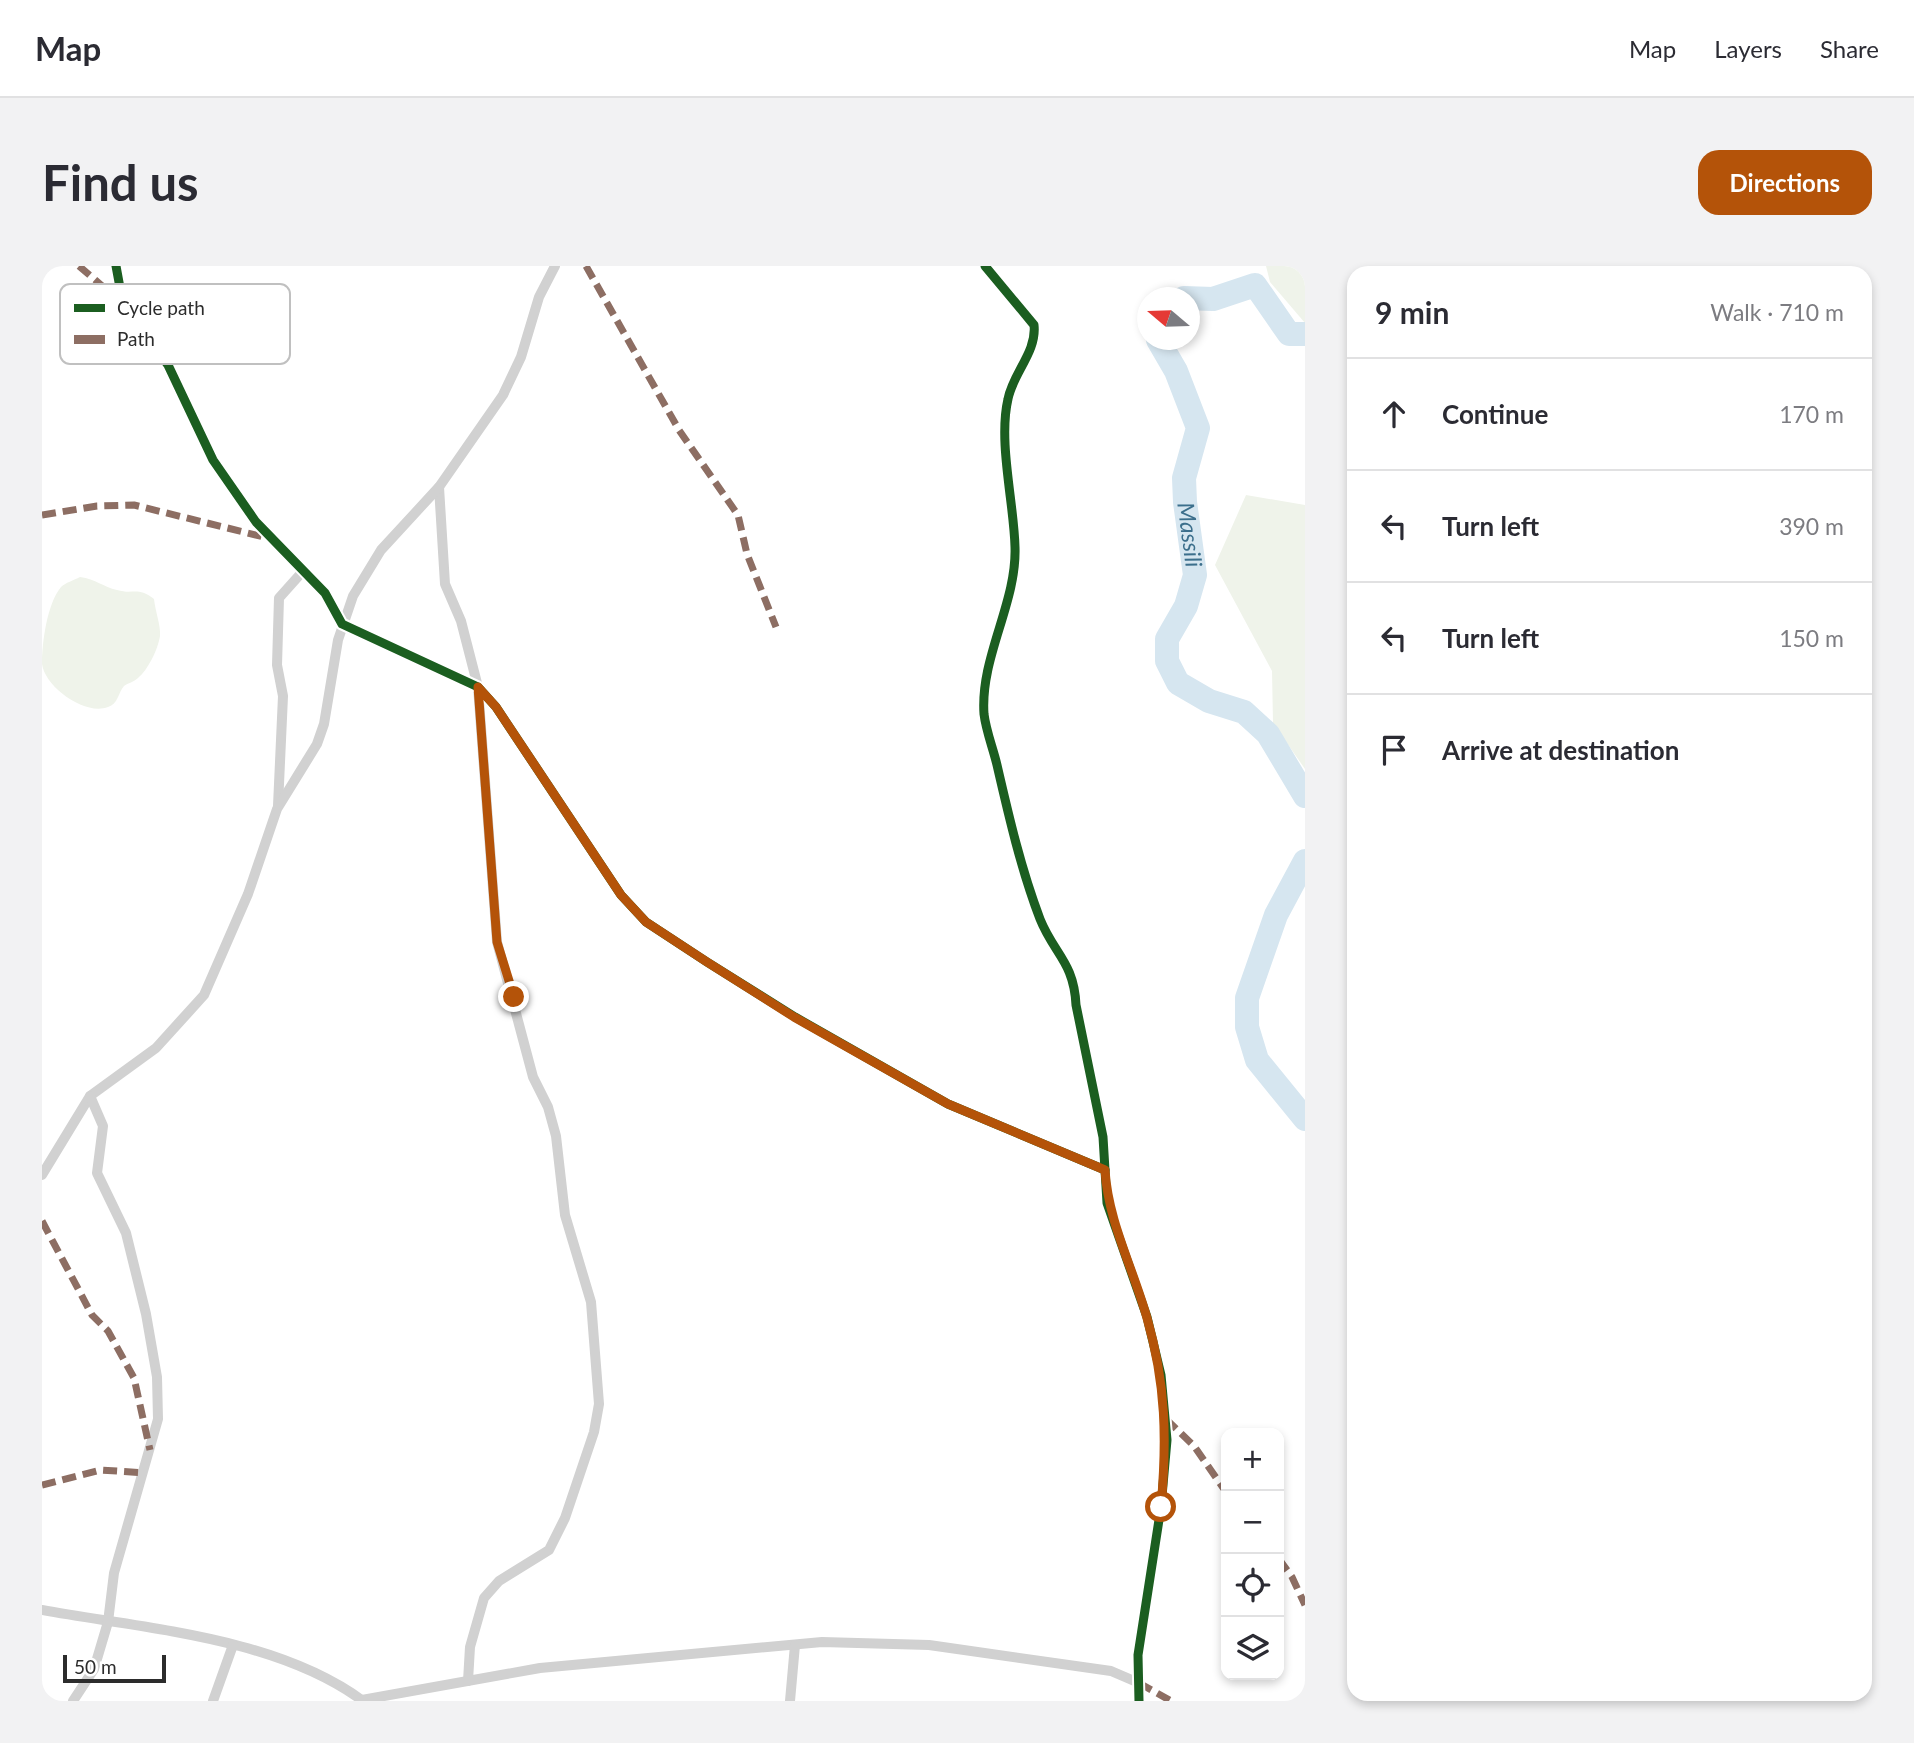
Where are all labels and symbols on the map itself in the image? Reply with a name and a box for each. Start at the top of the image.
legend [60,284,290,364]
north arrow [1137,287,1200,350]
text: Cycle path [117,296,205,319]
text: Path [117,327,155,350]
water label: Massili [1172,500,1209,569]
route end [498,981,529,1012]
route start [1145,1491,1176,1522]
scale bar [63,1652,166,1684]

